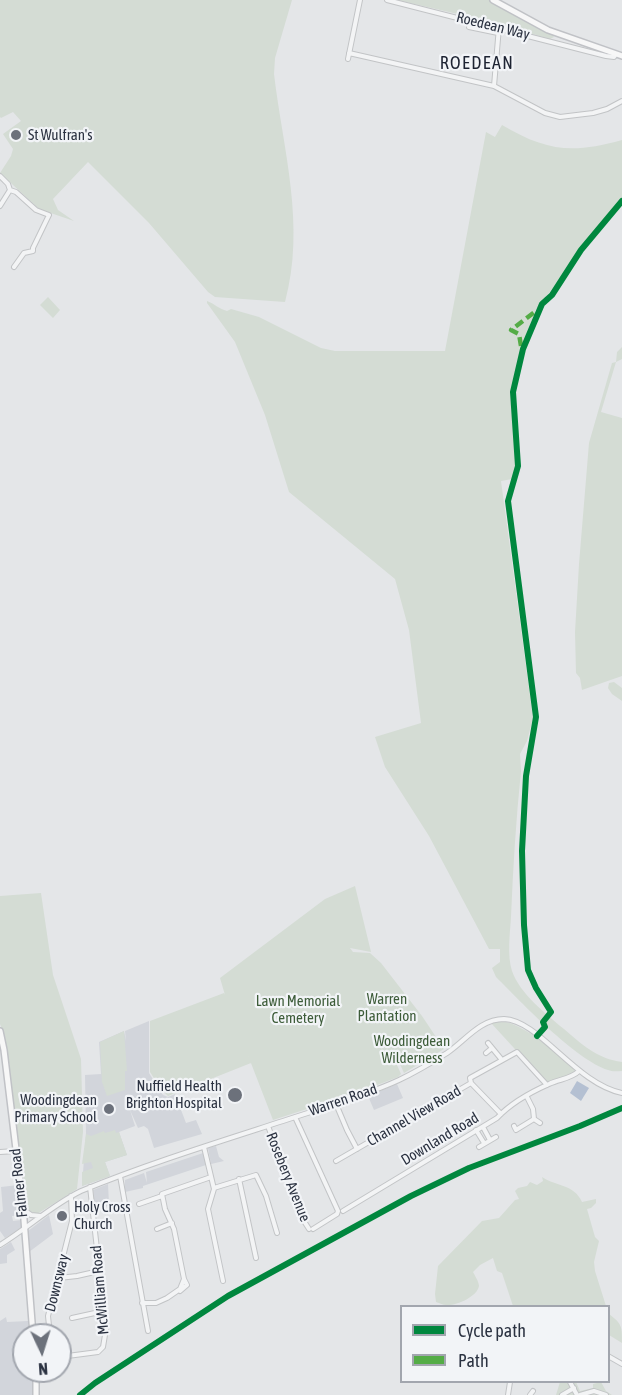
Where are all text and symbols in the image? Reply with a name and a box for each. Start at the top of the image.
street label: Roedean Way [454,8,532,44]
district label: ROEDEAN [440,52,514,74]
place label: St Wulfran's [28,126,93,144]
marker: St Wulfran's [9,128,23,142]
park label: Warren Plantation [358,990,416,1025]
park label: Lawn Memorial Cemetery [256,992,340,1027]
park label: Woodingdean Wilderness [374,1032,450,1067]
place label: Nuffield Health Brighton Hospital [126,1077,222,1112]
street label: Warren Road [306,1080,380,1120]
street label: Channel View Road [364,1082,464,1150]
marker: Nuffield Health Brighton Hospital [226,1086,244,1104]
place label: Woodingdean Primary School [14,1091,97,1126]
marker: Woodingdean Primary School [102,1102,116,1116]
street label: Downland Road [398,1109,482,1169]
street label: Rosebery Avenue [262,1130,314,1224]
street label: Falmer Road [6,1148,32,1218]
place label: Holy Cross Church [74,1198,131,1233]
marker: Holy Cross Church [55,1209,69,1223]
street label: McWilliam Road [87,1244,113,1336]
street label: Downsway [41,1252,73,1314]
legend [400,1305,610,1383]
text: Cycle path [458,1320,526,1341]
north arrow [12,1323,72,1383]
text: Path [458,1350,489,1371]
text: N [38,1360,48,1378]

